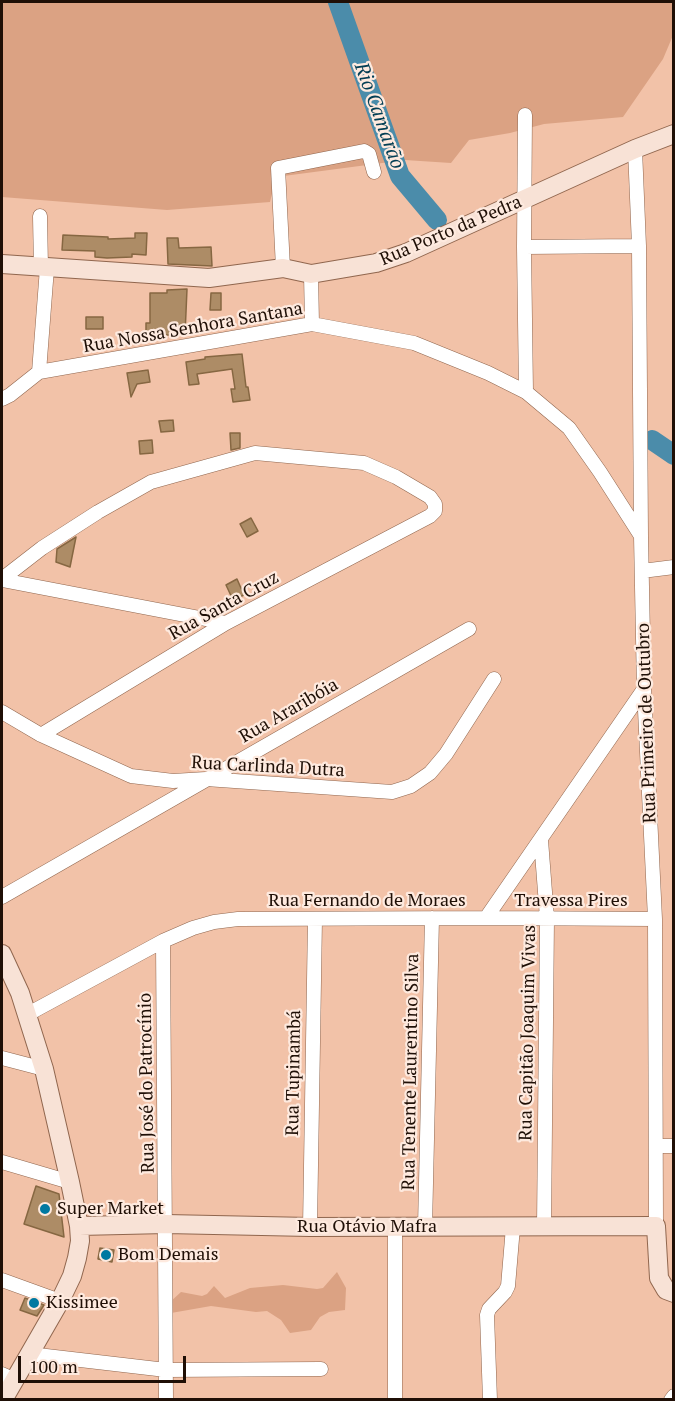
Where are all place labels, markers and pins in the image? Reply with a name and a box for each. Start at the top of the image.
place label: Super Market [57,1198,164,1220]
marker: Super Market [38,1202,52,1216]
place label: Bom Demais [118,1244,219,1266]
marker: Bom Demais [99,1248,113,1262]
place label: Kissimee [46,1292,118,1314]
marker: Kissimee [27,1296,41,1310]

